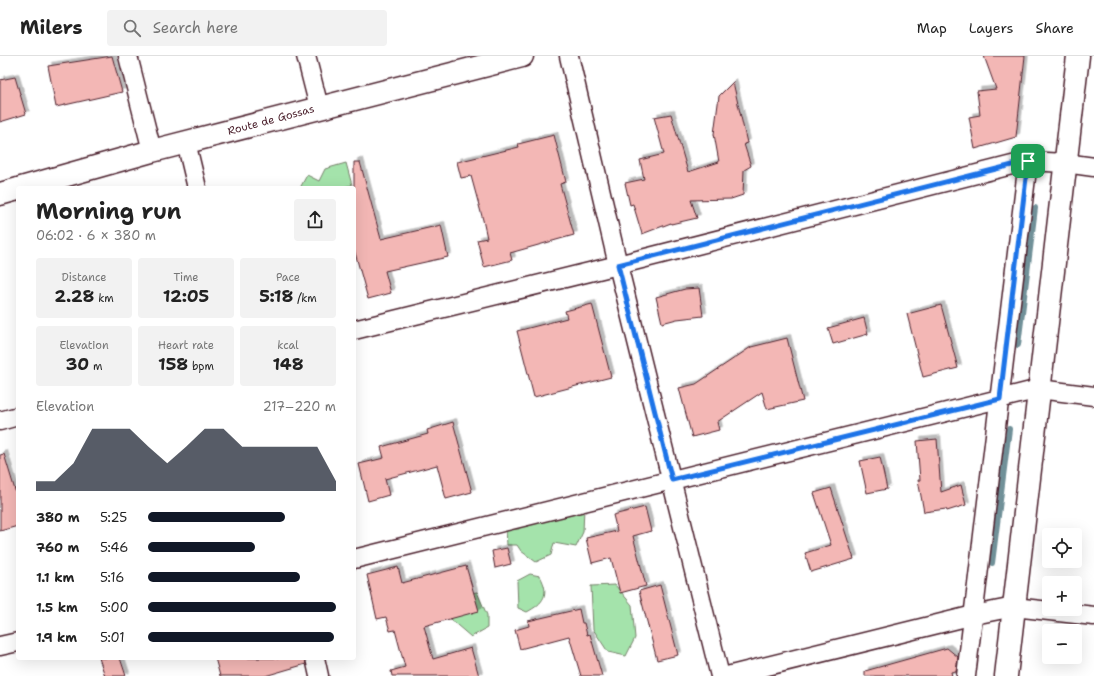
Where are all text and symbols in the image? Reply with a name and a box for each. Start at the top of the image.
search box [107,10,387,46]
text: Milers [20,15,83,40]
icon: search [121,17,143,39]
text: Search here [153,18,238,38]
text: Map [917,19,947,37]
text: Layers [969,19,1013,37]
text: Share [1035,19,1074,37]
street label: Route de Gossas [226,101,316,139]
pin [1011,144,1045,178]
icon: arrive [1017,150,1039,172]
text: Morning run [36,197,181,226]
button: share [294,199,336,241]
text: 06:02 · 6 × 380 m [36,227,156,244]
text: Distance [61,270,107,285]
text: Time [173,270,199,285]
text: Pace [276,270,300,285]
text: 2.28 [54,285,94,307]
text: 12:05 [163,285,209,307]
text: 5:18 [259,285,293,307]
text: km [94,291,114,306]
text: /km [293,291,317,306]
text: Elevation [59,338,109,353]
text: Heart rate [158,338,214,353]
text: kcal [277,338,299,353]
text: 30 [66,353,89,375]
text: 158 [158,353,188,375]
text: 148 [272,353,304,375]
text: m [89,359,102,374]
text: bpm [188,359,214,374]
text: Elevation [36,398,94,415]
text: 217–220 m [263,398,336,415]
text: 380 m [36,509,79,526]
text: 5:25 [100,509,127,526]
map controls [1042,528,1082,664]
button: locate [1042,528,1082,568]
text: 760 m [36,539,79,556]
text: 5:46 [100,539,128,556]
text: 1.1 km [36,569,74,586]
text: 5:16 [100,569,124,586]
button: + [1042,576,1082,616]
text: 1.5 km [36,599,78,616]
text: 5:00 [100,599,129,616]
button: − [1042,624,1082,664]
text: 1.9 km [36,629,77,646]
text: 5:01 [100,629,125,646]

